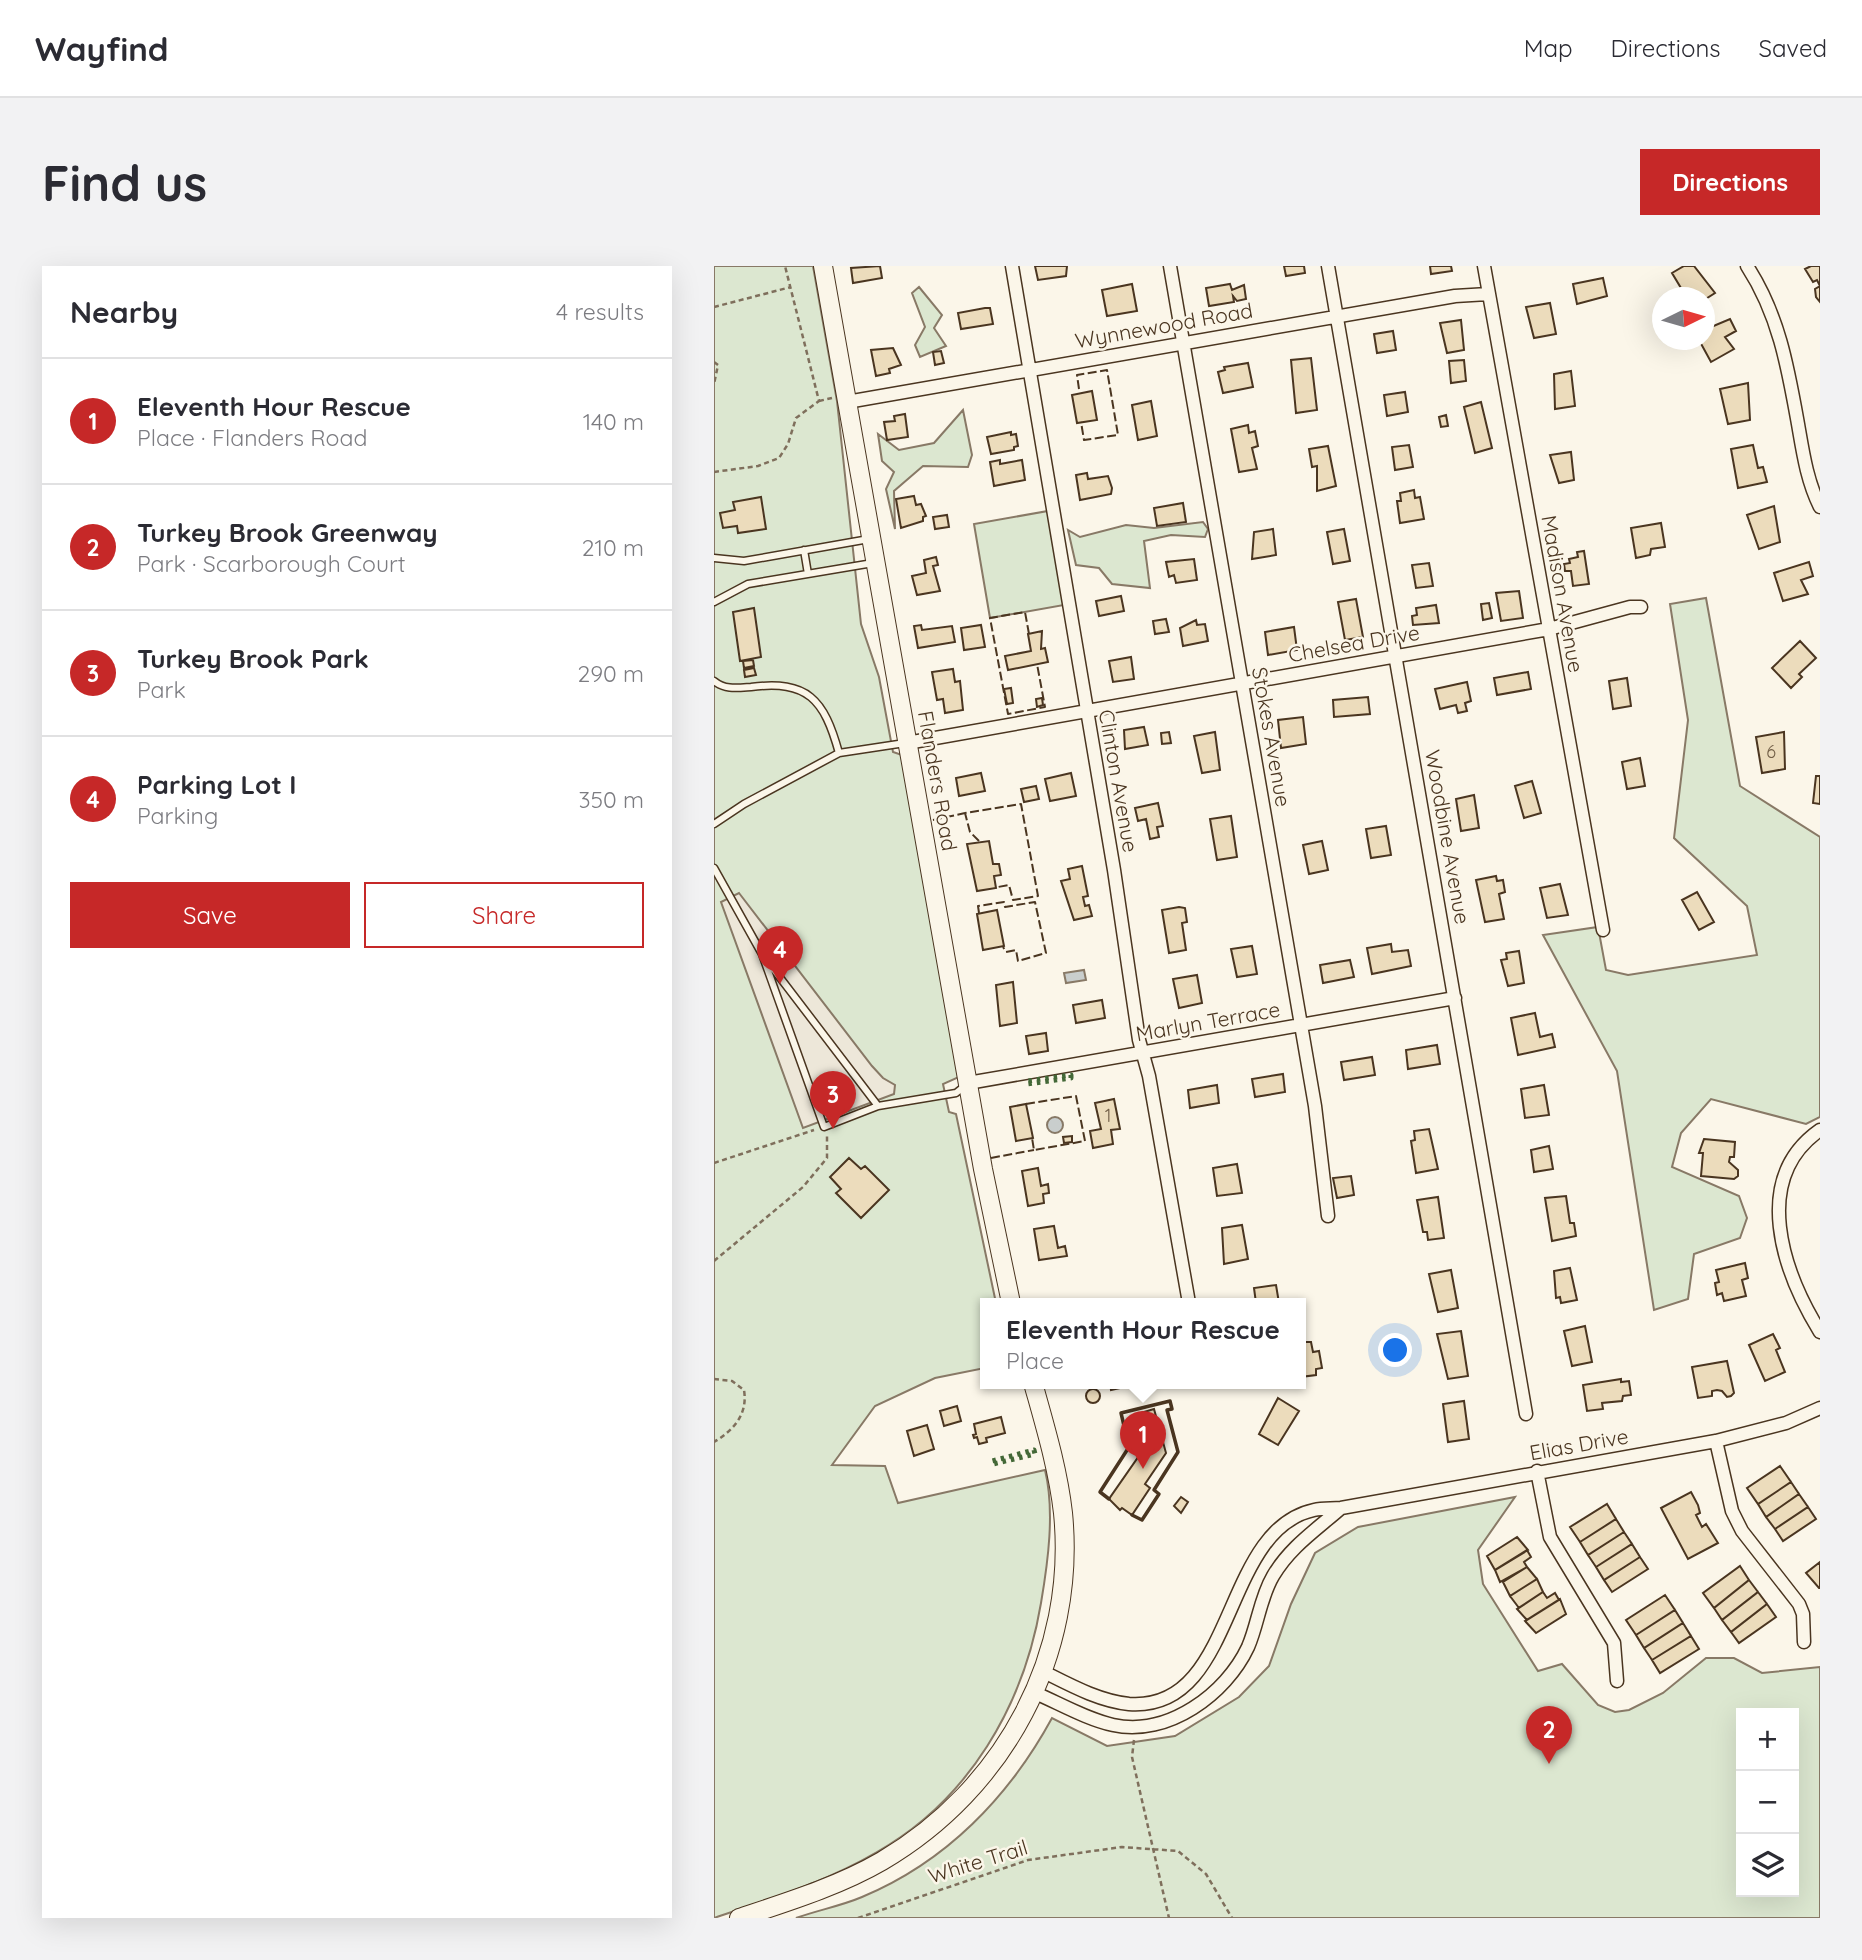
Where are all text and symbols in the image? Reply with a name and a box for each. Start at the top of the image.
text: Wayfind [35,28,169,69]
text: Map [1524,33,1573,63]
text: Directions [1611,33,1721,63]
text: Saved [1759,33,1827,63]
button: Directions [1640,149,1820,215]
text: Find us [42,152,207,213]
north arrow [1652,287,1715,350]
text: Nearby [70,293,178,331]
text: 4 results [556,297,644,326]
street label: Wynnewood Road [1073,297,1255,353]
text: Eleventh Hour Rescue [137,390,411,423]
text: 1 [89,407,97,436]
text: 140 m [583,407,644,436]
text: Place · Flanders Road [137,423,367,452]
street label: Madison Avenue [1536,513,1590,675]
text: Turkey Brook Greenway [137,516,438,549]
text: 2 [86,533,100,562]
text: 210 m [582,533,644,562]
text: Park · Scarborough Court [137,549,406,578]
street label: Chelsea Drive [1286,619,1422,667]
text: Turkey Brook Park [137,642,369,675]
text: 3 [87,659,99,688]
text: 290 m [577,659,644,688]
street label: Stokes Avenue [1247,665,1297,809]
text: Park [137,675,186,704]
street label: Clinton Avenue [1094,707,1144,854]
street label: Flanders Road [913,709,963,853]
house number: 6 [1766,740,1776,763]
street label: Woodbine Avenue [1420,747,1476,926]
text: Parking Lot I [137,768,296,801]
text: 4 [86,785,100,814]
text: 350 m [578,785,644,814]
text: Parking [137,801,218,830]
button: Save [70,882,350,948]
button: Share [364,882,644,948]
pin: 4 [757,926,803,984]
street label: Marlyn Terrace [1134,996,1282,1046]
pin: 3 [810,1071,856,1129]
house number: 1 [1105,1104,1111,1127]
popup [980,1298,1306,1389]
text: Eleventh Hour Rescue [1006,1313,1280,1346]
your location [1378,1333,1412,1367]
text: Place [1006,1346,1064,1375]
pin: 1 [1120,1411,1166,1469]
street label: Elias Drive [1527,1423,1630,1466]
pin: 2 [1526,1706,1572,1764]
map controls [1736,1708,1799,1897]
button: + [1736,1708,1799,1771]
button: − [1736,1771,1799,1834]
street label: White Trail [925,1834,1031,1888]
button: layers [1736,1834,1799,1897]

